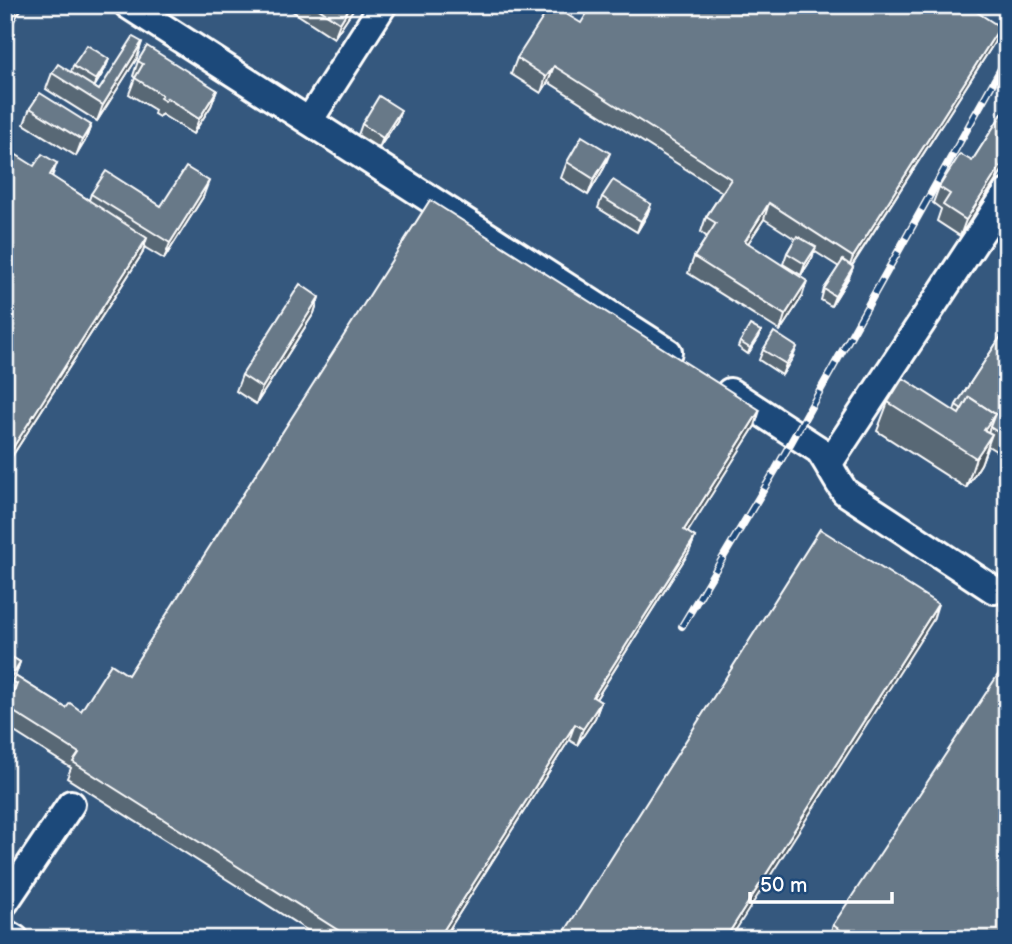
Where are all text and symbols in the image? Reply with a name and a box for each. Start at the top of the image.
scale bar [750,860,891,904]
text: 50 m [760,873,807,898]

